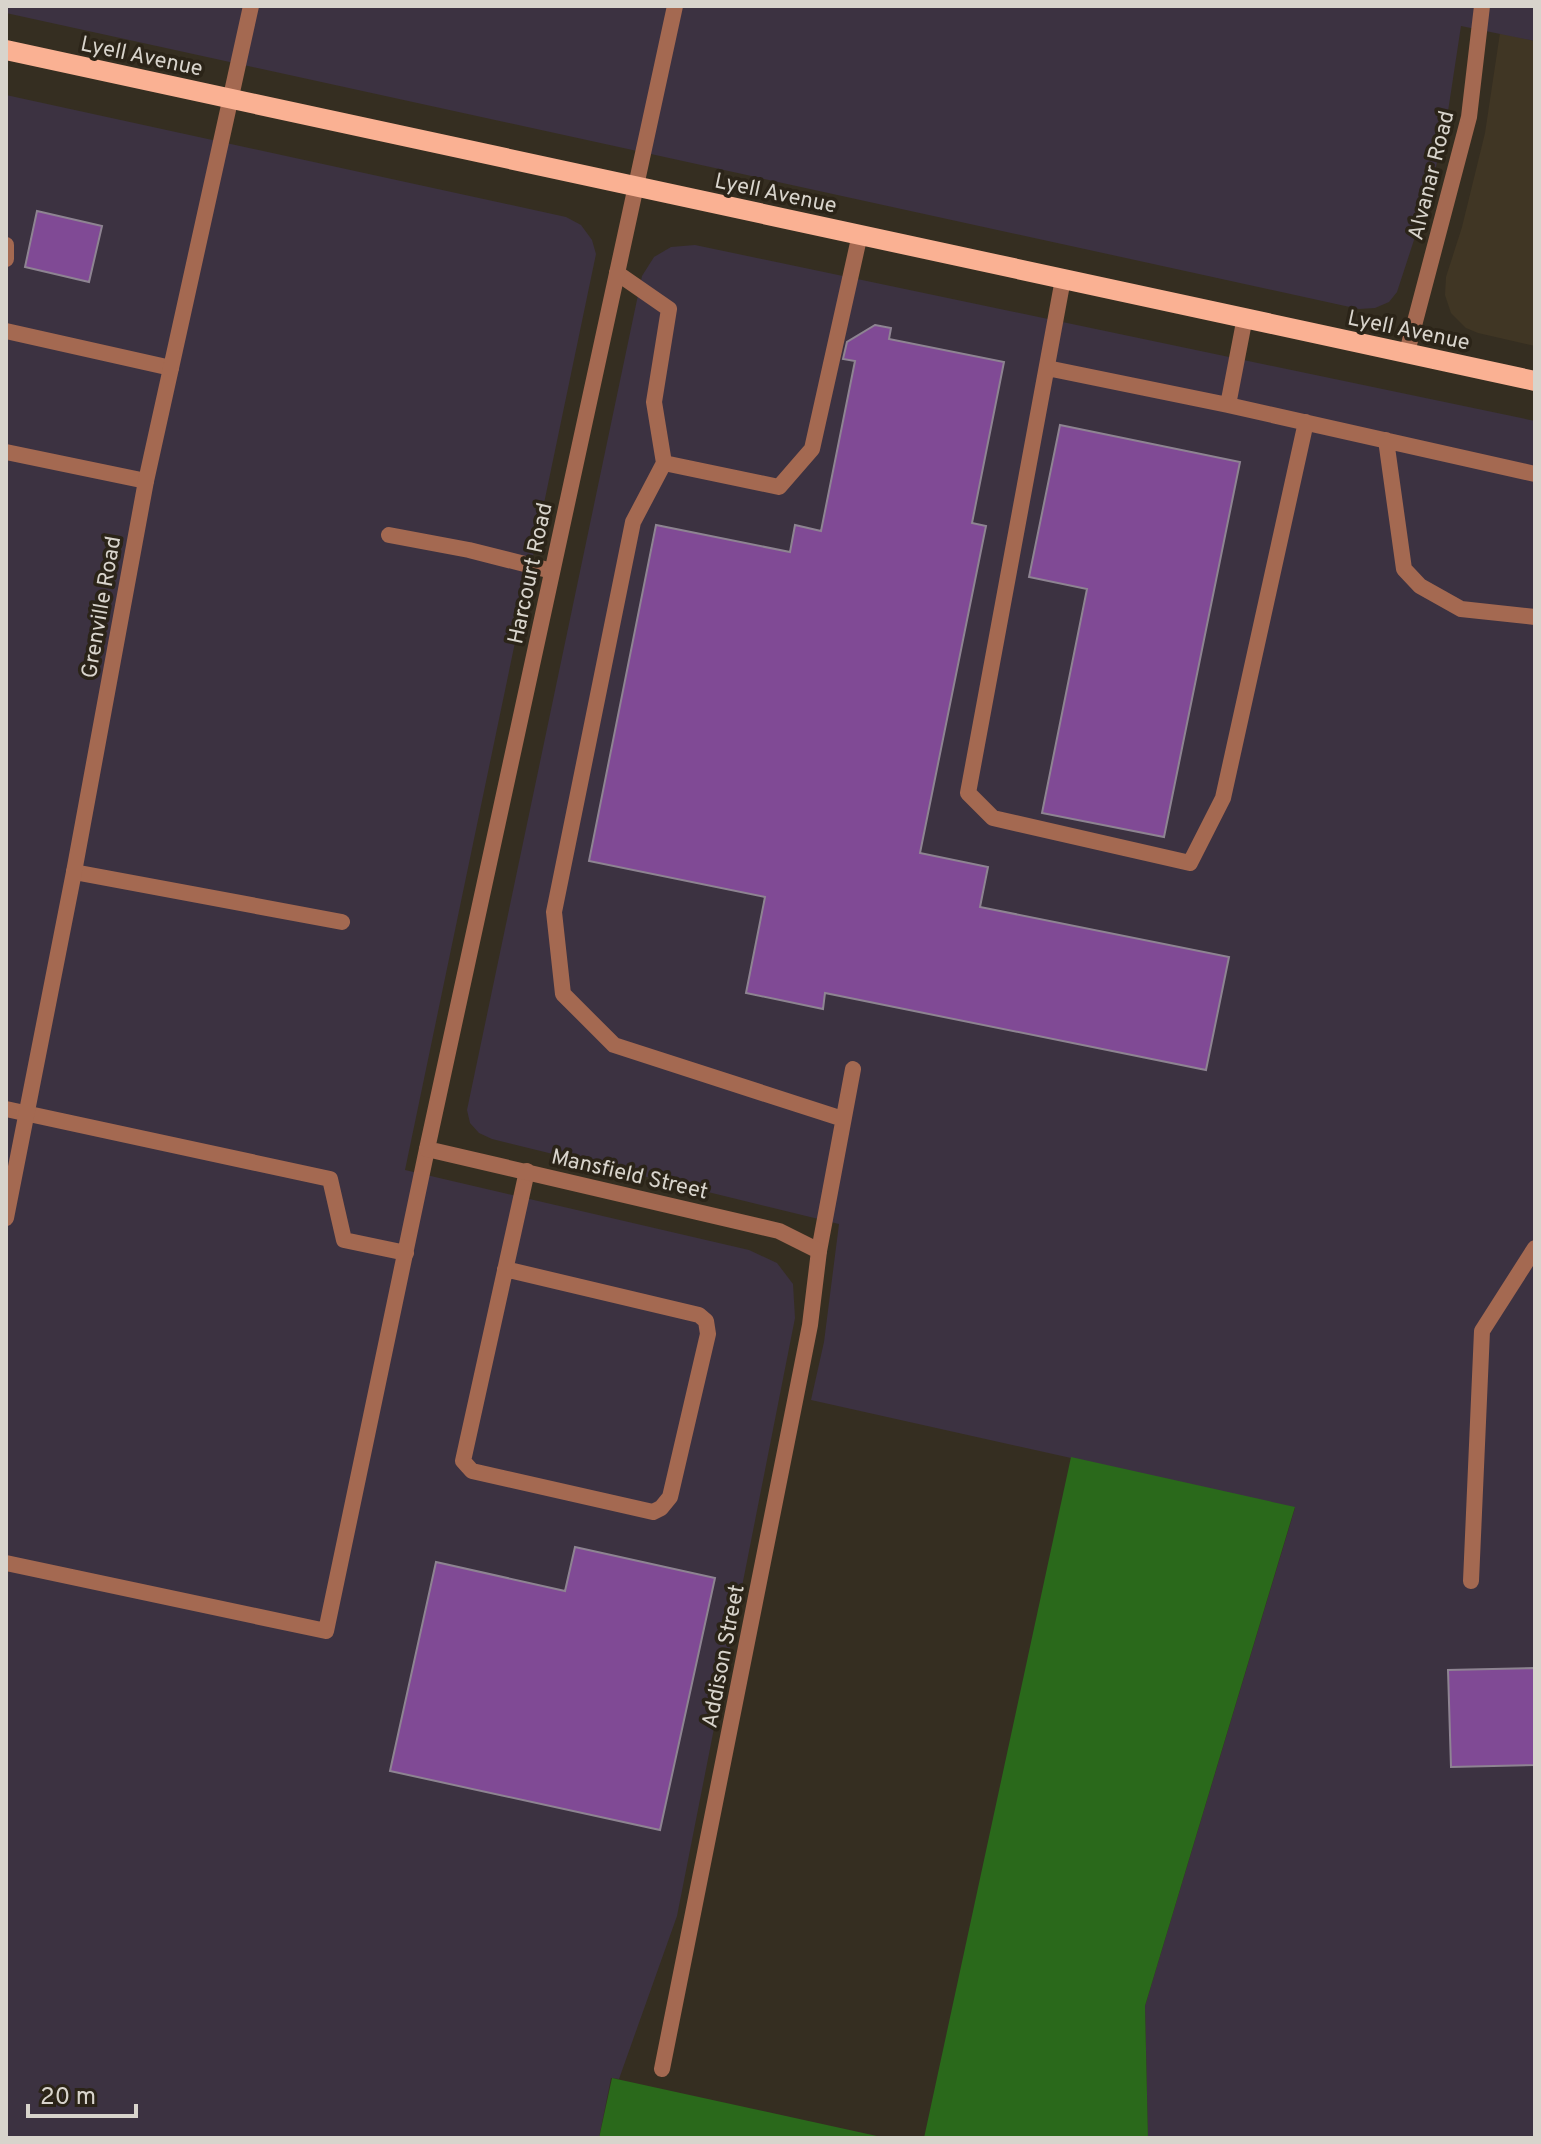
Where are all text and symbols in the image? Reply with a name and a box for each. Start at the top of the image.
street label: Lyell Avenue [78,31,205,84]
street label: Alvanar Road [1403,108,1462,243]
street label: Lyell Avenue [712,168,839,221]
street label: Lyell Avenue [1345,305,1472,358]
street label: Harcourt Road [503,500,560,647]
street label: Grenville Road [77,534,128,681]
street label: Mansfield Street [548,1144,710,1207]
street label: Addison Street [697,1583,752,1730]
scale bar [28,2068,136,2118]
text: 20 m [40,2083,96,2113]

